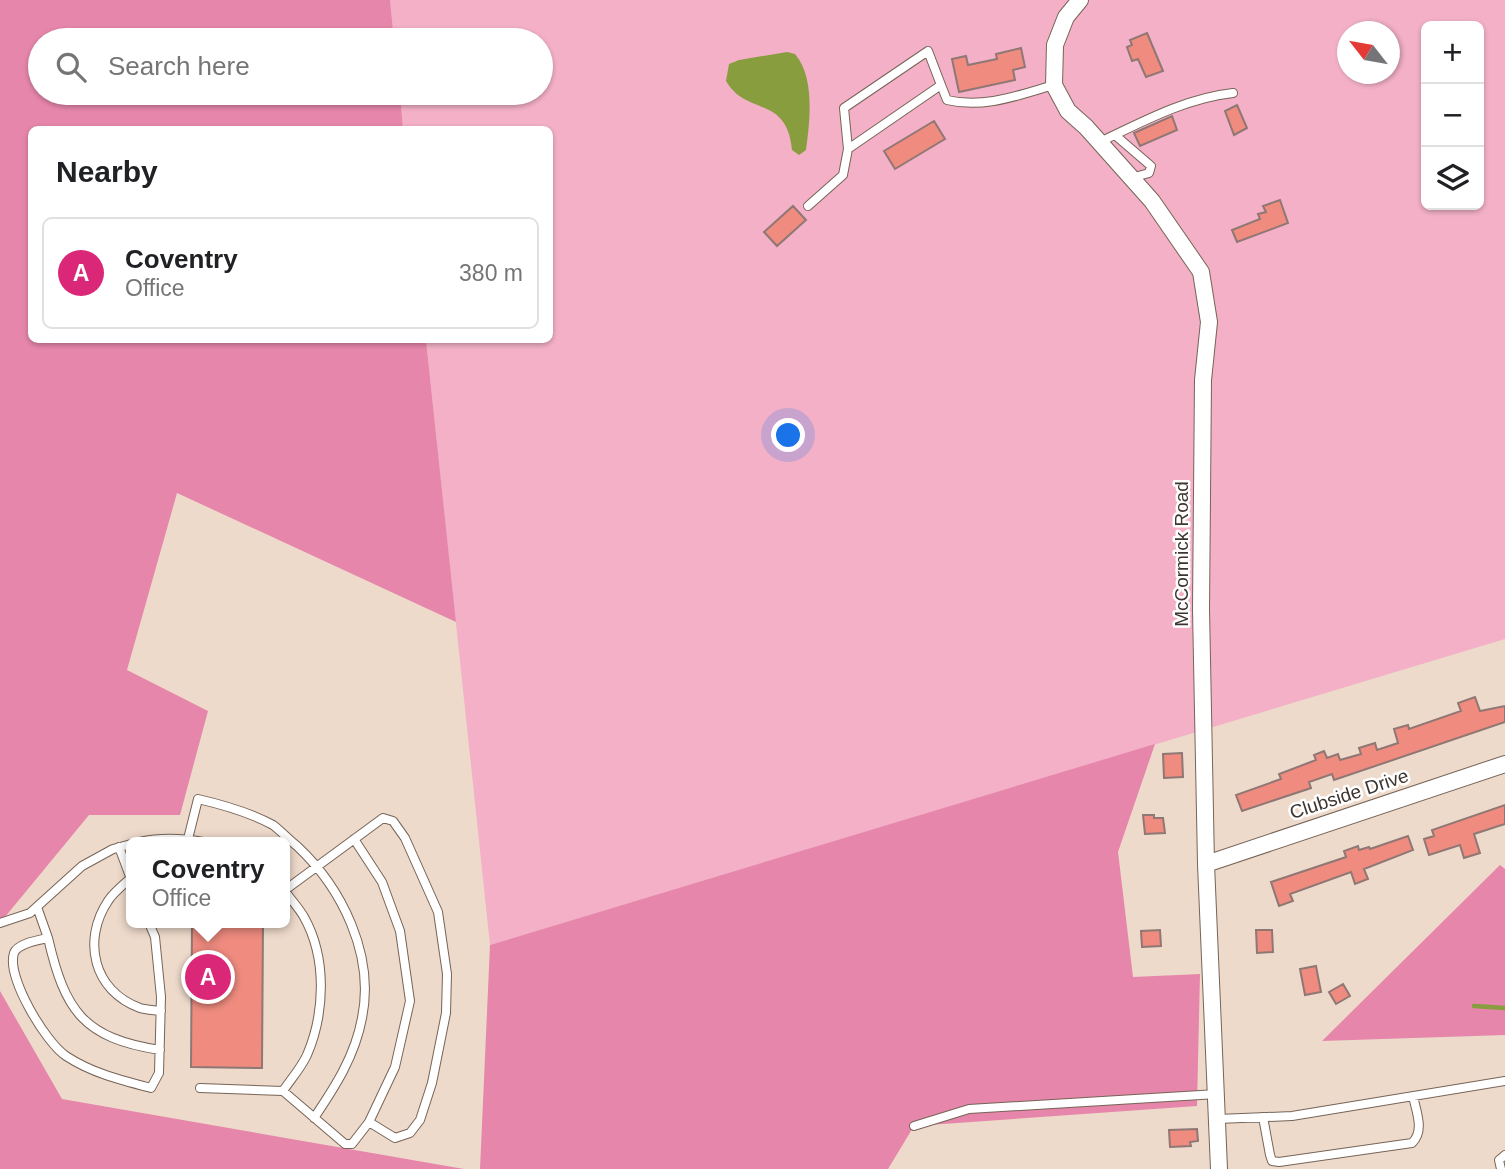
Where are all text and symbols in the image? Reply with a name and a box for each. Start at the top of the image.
north arrow [1337,21,1400,84]
map controls [1421,21,1484,210]
button: + [1421,21,1484,84]
search box [28,28,553,105]
icon: search [52,48,90,86]
text: Search here [108,51,250,81]
button: − [1421,84,1484,147]
button: layers [1421,147,1484,210]
text: Nearby [56,155,158,188]
text: Coventry [125,244,238,274]
text: A [73,260,89,286]
text: 380 m [459,260,523,286]
text: Office [125,275,185,301]
your location [771,418,805,452]
street label: McCormick Road [1171,481,1192,627]
street label: Clubside Drive [1287,765,1411,823]
popup [126,837,290,928]
text: Coventry [152,854,264,884]
text: Office [152,885,211,911]
pin: A [185,951,231,1003]

